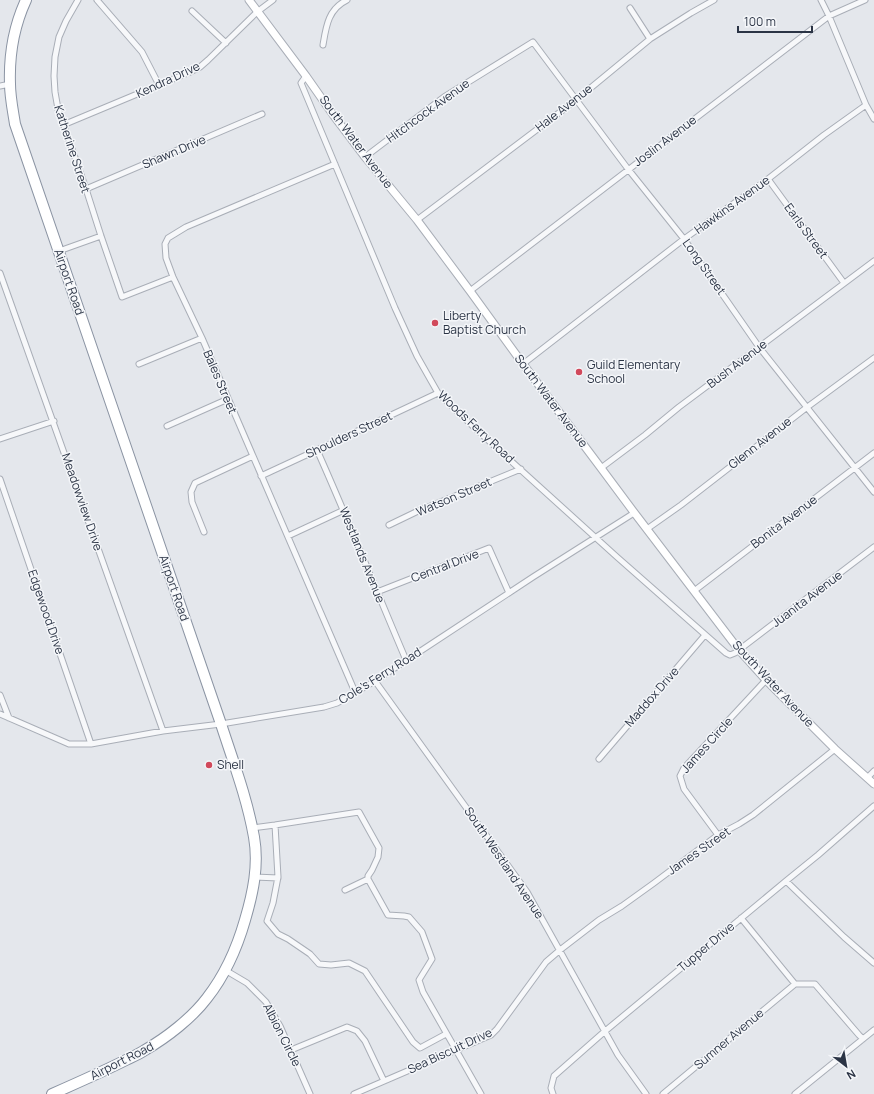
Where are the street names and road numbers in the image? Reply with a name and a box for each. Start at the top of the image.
street label: Kendra Drive [133,57,203,102]
street label: Hitchcock Avenue [383,75,473,147]
street label: Hale Avenue [532,80,596,135]
street label: South Water Avenue [316,92,397,192]
street label: Katherine Street [50,103,95,195]
street label: Joslin Avenue [630,111,700,170]
street label: Shawn Drive [139,130,208,173]
street label: Hawkins Avenue [691,171,773,238]
street label: Earls Street [781,200,832,262]
street label: Long Street [679,235,730,298]
street label: Airport Road [50,246,89,317]
street label: Bush Avenue [703,335,770,392]
street label: Bales Street [199,347,242,416]
street label: South Water Avenue [511,351,592,451]
street label: Woods Ferry Road [434,387,518,467]
street label: Shoulders Street [303,407,395,462]
street label: Glenn Avenue [725,413,795,473]
street label: Meadowview Drive [58,451,107,553]
street label: Watson Street [414,473,494,520]
street label: Bonita Avenue [747,491,820,552]
street label: Westlands Avenue [335,504,389,605]
street label: Central Drive [408,545,481,586]
street label: Airport Road [155,552,194,623]
street label: Juanita Avenue [768,566,845,631]
street label: Edgewood Drive [24,567,69,656]
street label: South Water Avenue [729,637,818,731]
street label: Cole's Ferry Road [335,643,424,708]
street label: Maddox Drive [621,663,683,730]
street label: James Circle [677,713,736,776]
street label: South Westland Avenue [461,803,548,922]
street label: James Street [664,822,734,879]
street label: Tupper Drive [674,918,738,976]
street label: Albion Circle [259,1000,306,1069]
street label: Sumner Avenue [690,1004,767,1073]
street label: Sea Biscuit Drive [405,1023,495,1078]
street label: Airport Road [87,1037,156,1084]

